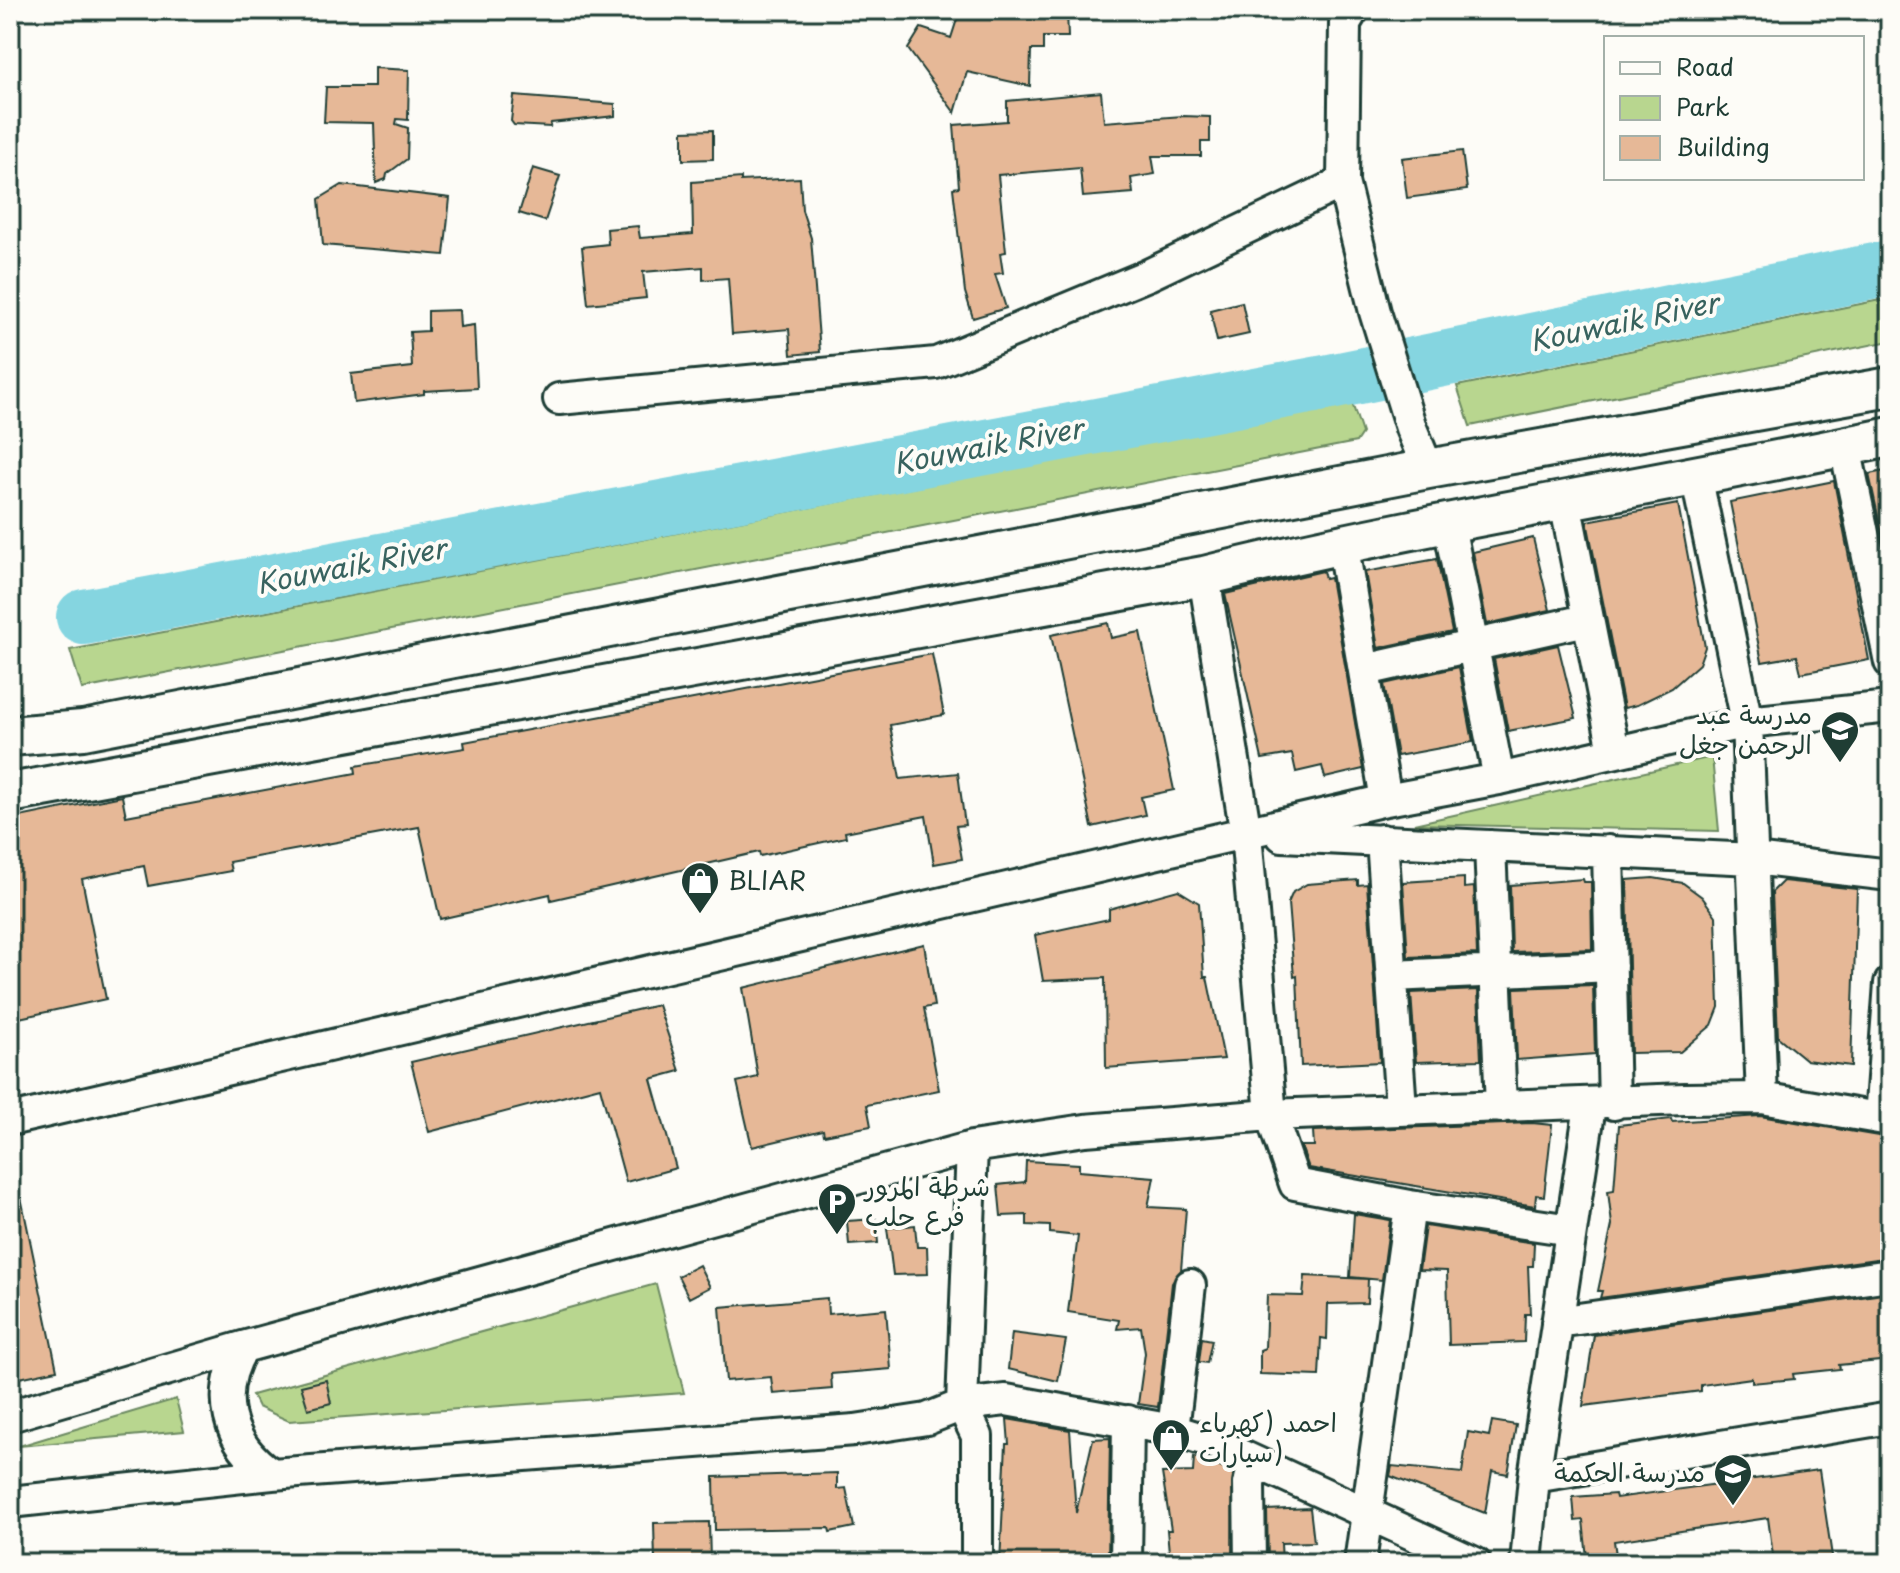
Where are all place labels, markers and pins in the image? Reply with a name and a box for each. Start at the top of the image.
place label: مدرسة عبد الرحمن جغل [1679,694,1812,763]
school or university icon: مدرسة عبد الرحمن جغل [1819,709,1861,764]
shop icon: BLIAR [679,860,721,915]
place label: BLIAR [728,860,806,899]
place label: شرطة المرور فرع حلب [863,1166,990,1235]
parking icon: شرطة المرور فرع حلب [816,1181,858,1236]
place label: احمد (كهرباء سيارات) [1199,1402,1337,1471]
shop icon: احمد (كهرباء سيارات) [1150,1417,1192,1472]
place label: مدرسة الحكمة [1554,1452,1705,1491]
school or university icon: مدرسة الحكمة [1712,1452,1754,1507]

